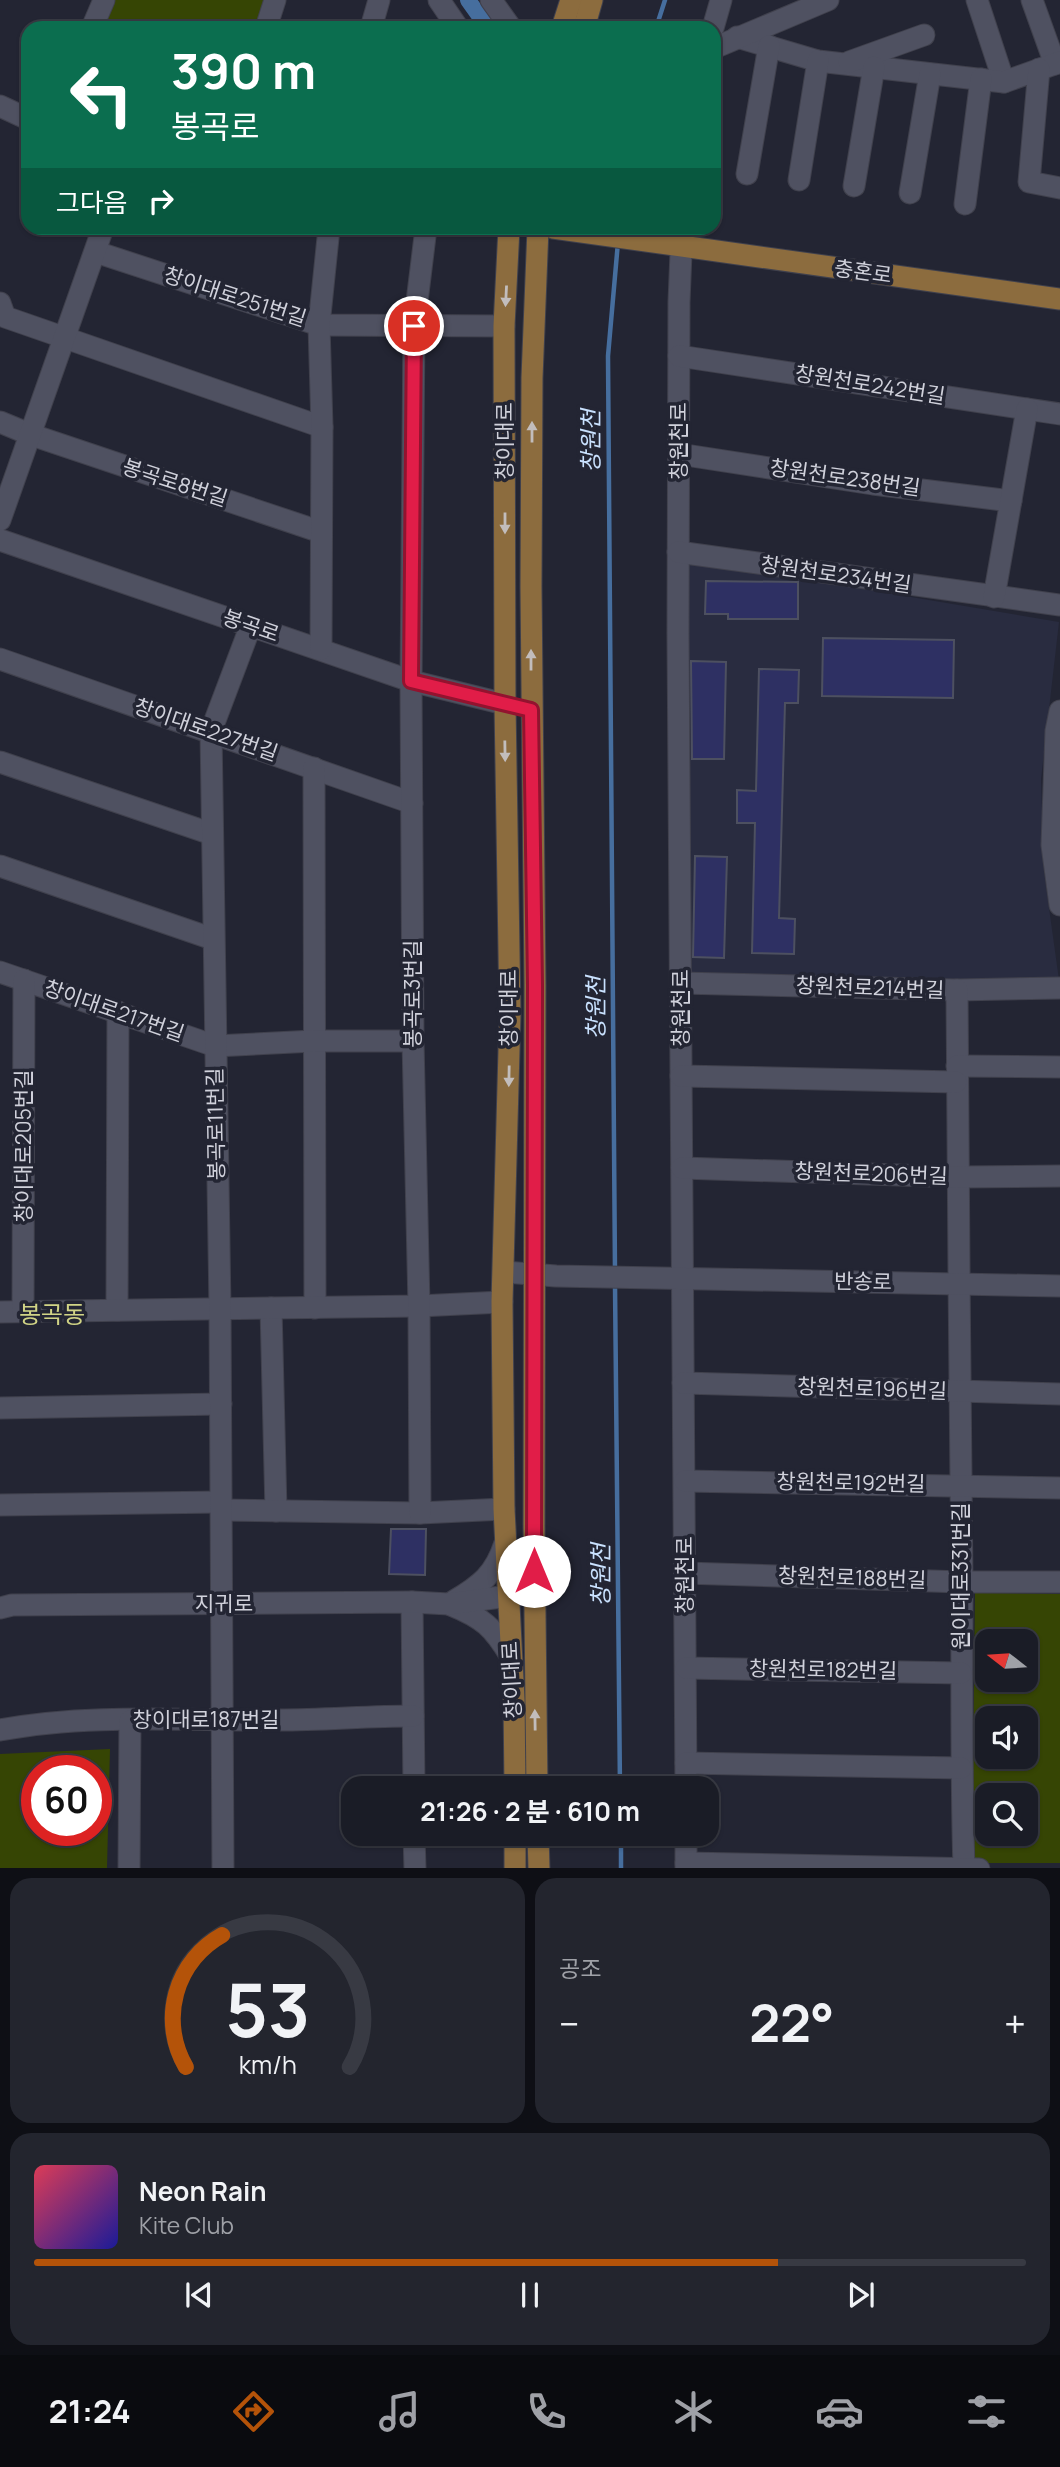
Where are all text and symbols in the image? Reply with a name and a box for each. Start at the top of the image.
text: 390 m [171,37,316,104]
icon: left [56,49,147,140]
text: 봉곡로 [171,104,259,148]
icon: right [142,182,180,220]
text: 그다음 [56,184,128,220]
street label: 충혼로 [832,253,894,289]
street label: 창이대로251번길 [161,260,310,332]
one-way arrow [500,285,511,307]
pin [384,296,444,356]
icon: arrive [395,307,433,345]
street label: 창원천로242번길 [793,358,947,410]
street label: 창이대로 [490,402,518,480]
street label: 창원천로 [664,402,692,480]
water label: 창원천 [574,406,606,473]
one-way arrow [526,421,538,443]
street label: 봉곡로8번길 [119,452,231,512]
street label: 창원천로238번길 [768,453,922,501]
one-way arrow [499,512,511,534]
street label: 창원천로234번길 [759,550,913,598]
street label: 봉곡로 [219,602,283,648]
one-way arrow [525,649,537,671]
street label: 창이대로227번길 [131,691,282,767]
one-way arrow [500,740,511,762]
street label: 봉곡로3번길 [398,940,426,1048]
street label: 창이대로 [494,969,522,1047]
street label: 창원천로 [666,969,694,1047]
street label: 창원천로214번길 [795,970,945,1004]
street label: 창이대로217번길 [40,973,188,1047]
water label: 창원천 [579,973,611,1040]
one-way arrow [503,1065,515,1087]
street label: 봉곡로11번길 [200,1067,230,1181]
street label: 창이대로205번길 [9,1070,37,1222]
street label: 창원천로206번길 [794,1156,948,1190]
street label: 반송로 [834,1266,892,1296]
district label: 봉곡동 [19,1297,85,1330]
street label: 창원천로196번길 [797,1371,948,1405]
street label: 창원천로192번길 [776,1467,926,1497]
street label: 원이대로331번길 [946,1502,974,1650]
position arrow [497,1534,571,1608]
street label: 창원천로 [670,1536,698,1614]
water label: 창원천 [584,1540,616,1607]
street label: 창원천로188번길 [777,1560,927,1594]
street label: 지귀로 [195,1589,253,1617]
north arrow [975,1629,1038,1692]
map controls [975,1629,1038,1846]
street label: 창이대로 [495,1641,527,1719]
street label: 창원천로182번길 [749,1654,897,1684]
street label: 창이대로187번길 [133,1705,279,1733]
button: sound [975,1706,1038,1769]
one-way arrow [529,1709,541,1731]
speed limit sign: 60 [21,1755,112,1846]
button: search [975,1783,1038,1846]
text: 21:26 · 2 분 · 610 m [420,1793,640,1829]
text: 공조 [559,1952,601,1984]
text: 53 [225,1959,310,2059]
text: 22° [749,1987,834,2058]
text: − [559,1997,580,2049]
text: + [1004,1997,1026,2049]
text: km/h [238,2046,297,2081]
text: Neon Rain [139,2173,267,2209]
text: Kite Club [139,2209,234,2241]
icon: previous [180,2276,218,2314]
icon: pause [511,2276,549,2314]
icon: next [842,2276,880,2314]
icon: directions [229,2387,278,2436]
icon: music [375,2387,424,2436]
icon: phone [522,2387,571,2436]
icon: climate [669,2387,718,2436]
icon: car [815,2387,864,2436]
icon: filters [962,2387,1011,2436]
text: 21:24 [49,2389,131,2433]

